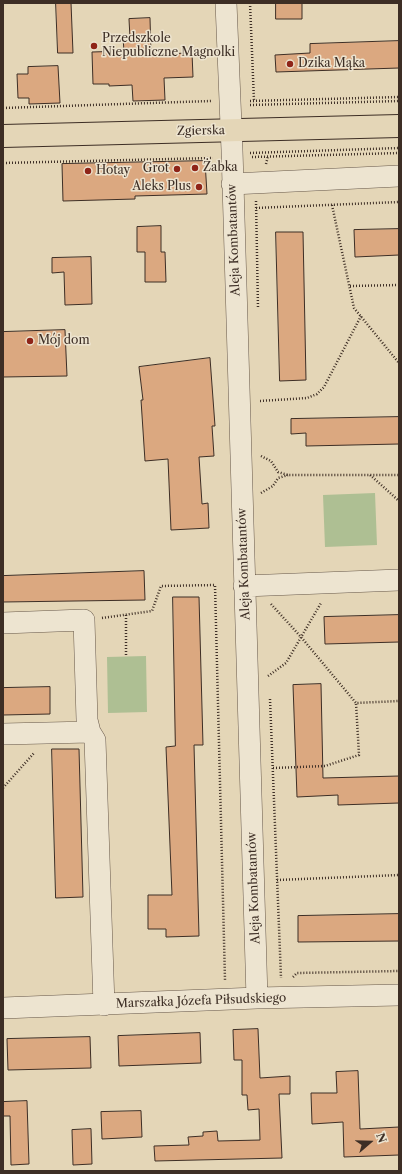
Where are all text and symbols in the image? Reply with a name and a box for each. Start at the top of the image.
place label: Przedszkole Niepubliczne Magnolki [102,32,235,60]
marker: Przedszkole Niepubliczne Magnolki [89,41,99,51]
place label: Dzika Mąka [298,57,365,71]
marker: Dzika Mąka [285,59,295,69]
street label: Zgierska [177,123,225,139]
place label: Żabka [203,161,238,175]
place label: Grot [143,162,169,176]
marker: Żabka [190,163,200,173]
place label: Hotay [96,164,130,178]
marker: Grot [172,164,182,174]
marker: Hotay [83,166,93,176]
place label: Aleks Plus [132,180,191,194]
marker: Aleks Plus [194,182,204,192]
street label: Aleja Kombatantów [225,184,243,296]
place label: Mój dom [38,334,90,348]
marker: Mój dom [25,336,35,346]
street label: Aleja Kombatantów [235,508,253,620]
street label: Aleja Kombatantów [245,832,263,944]
street label: Marszałka Józefa Piłsudskiego [116,991,286,1011]
north arrow [350,1122,390,1162]
text: N [373,1131,389,1145]

